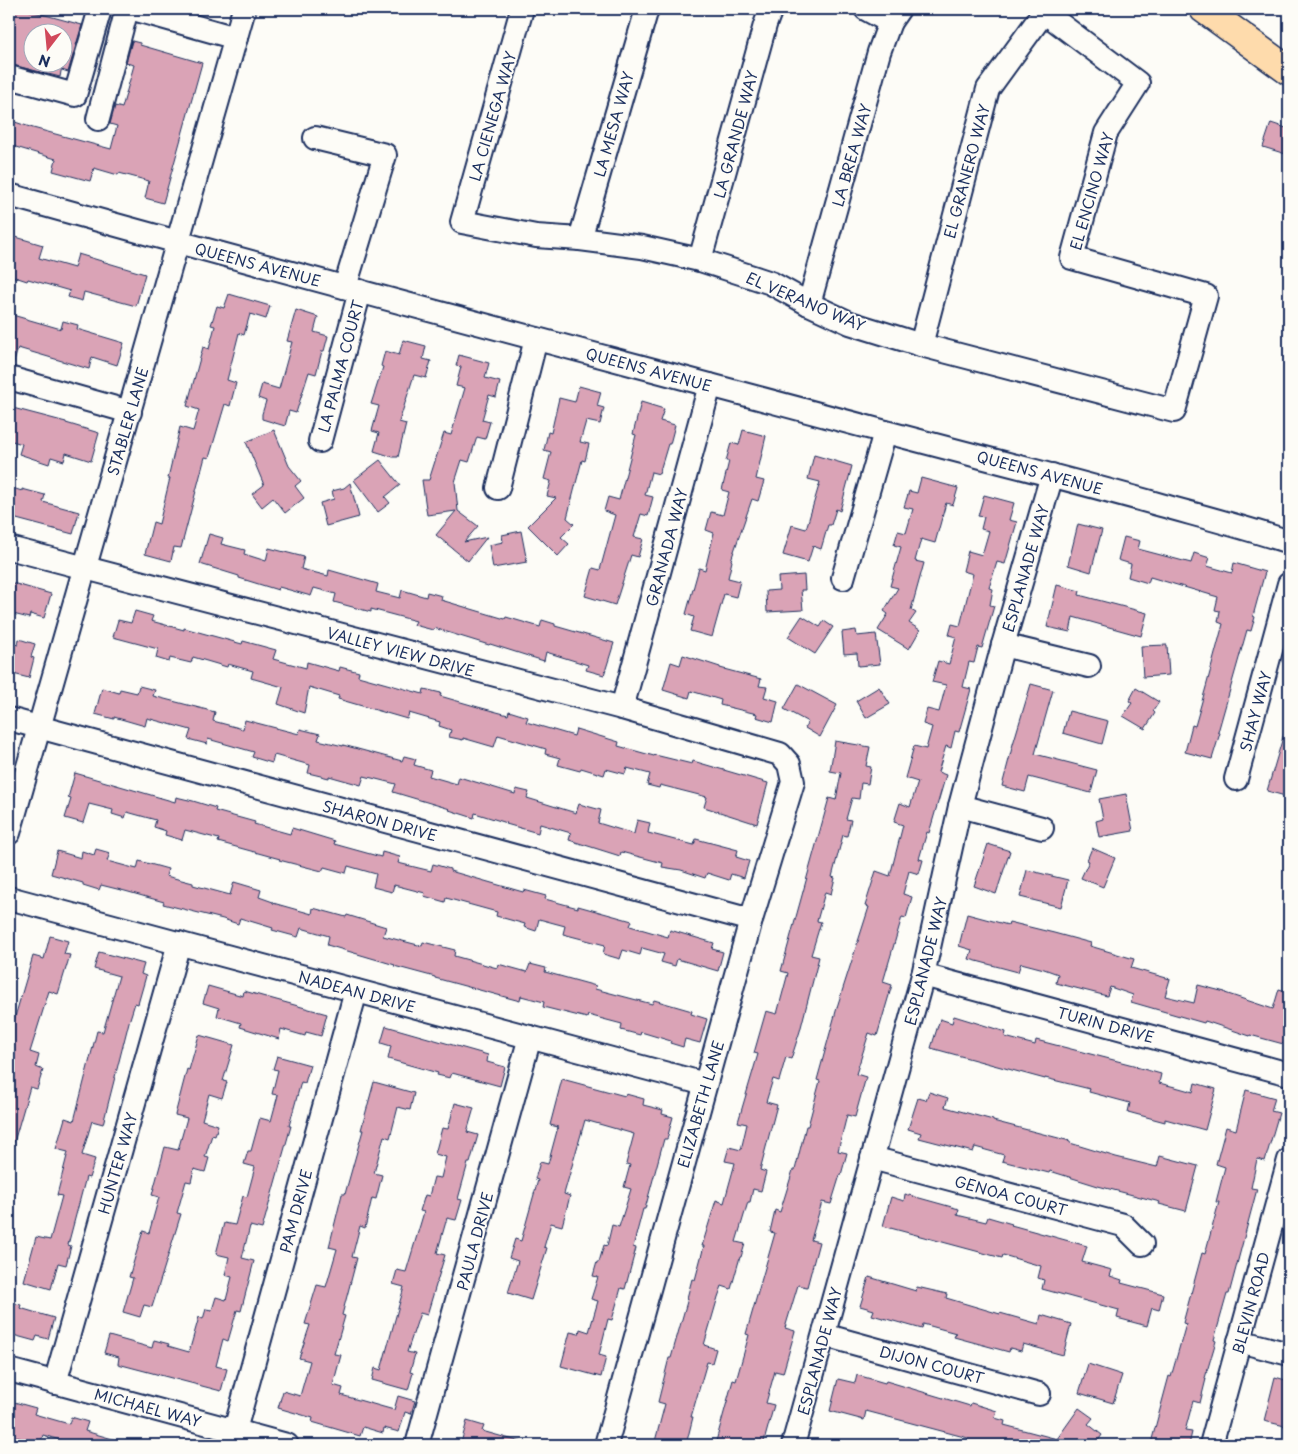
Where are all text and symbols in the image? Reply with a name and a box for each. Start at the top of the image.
north arrow [22,22,72,72]
street label: LA CIENEGA WAY [462,48,522,184]
text: N [36,49,53,73]
street label: LA GRANDE WAY [707,67,763,201]
street label: LA MESA WAY [587,68,639,179]
street label: LA BREA WAY [825,100,877,209]
street label: EL GRANERO WAY [937,101,995,241]
street label: EL ENCINO WAY [1063,129,1119,253]
street label: QUEENS AVENUE [193,236,323,292]
street label: EL VERANO WAY [743,265,870,337]
street label: LA PALMA COURT [311,296,369,435]
street label: QUEENS AVENUE [584,341,714,397]
street label: STABLER LANE [101,364,153,478]
street label: QUEENS AVENUE [975,444,1105,500]
street label: GRANADA WAY [639,485,693,609]
street label: ESPLANADE WAY [996,501,1054,635]
street label: VALLEY VIEW DRIVE [325,620,477,682]
street label: SHAY WAY [1233,668,1277,754]
street label: SHARON DRIVE [320,794,440,846]
street label: ESPLANADE WAY [898,894,952,1028]
street label: NADEAN DRIVE [296,964,418,1018]
street label: TURIN DRIVE [1055,1000,1157,1048]
street label: ELIZABETH LANE [671,1038,729,1170]
street label: HUNTER WAY [91,1109,143,1217]
street label: PAM DRIVE [273,1167,317,1255]
street label: GENOA COURT [952,1169,1071,1221]
street label: PAULA DRIVE [450,1189,498,1293]
street label: BLEVIN ROAD [1225,1249,1275,1357]
street label: ESPLANADE WAY [791,1284,847,1418]
street label: DIJON COURT [877,1339,988,1389]
street label: MICHAEL WAY [92,1382,204,1432]

